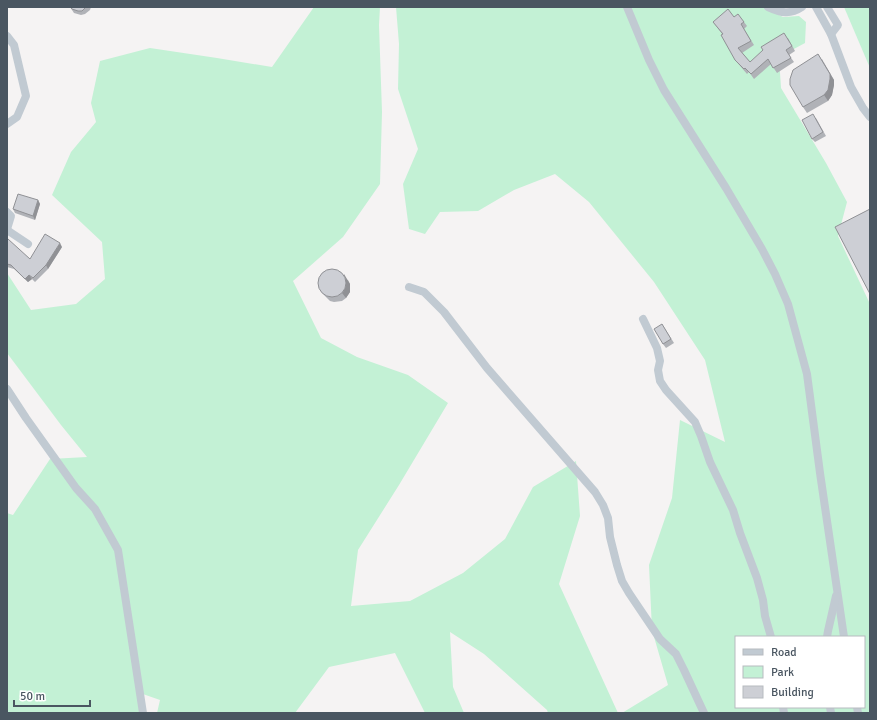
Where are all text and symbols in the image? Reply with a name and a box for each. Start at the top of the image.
legend [735,636,865,708]
text: Road [771,645,797,660]
text: Park [771,665,794,680]
scale bar [14,682,90,708]
text: Building [771,685,814,700]
text: 50 m [20,689,45,704]

